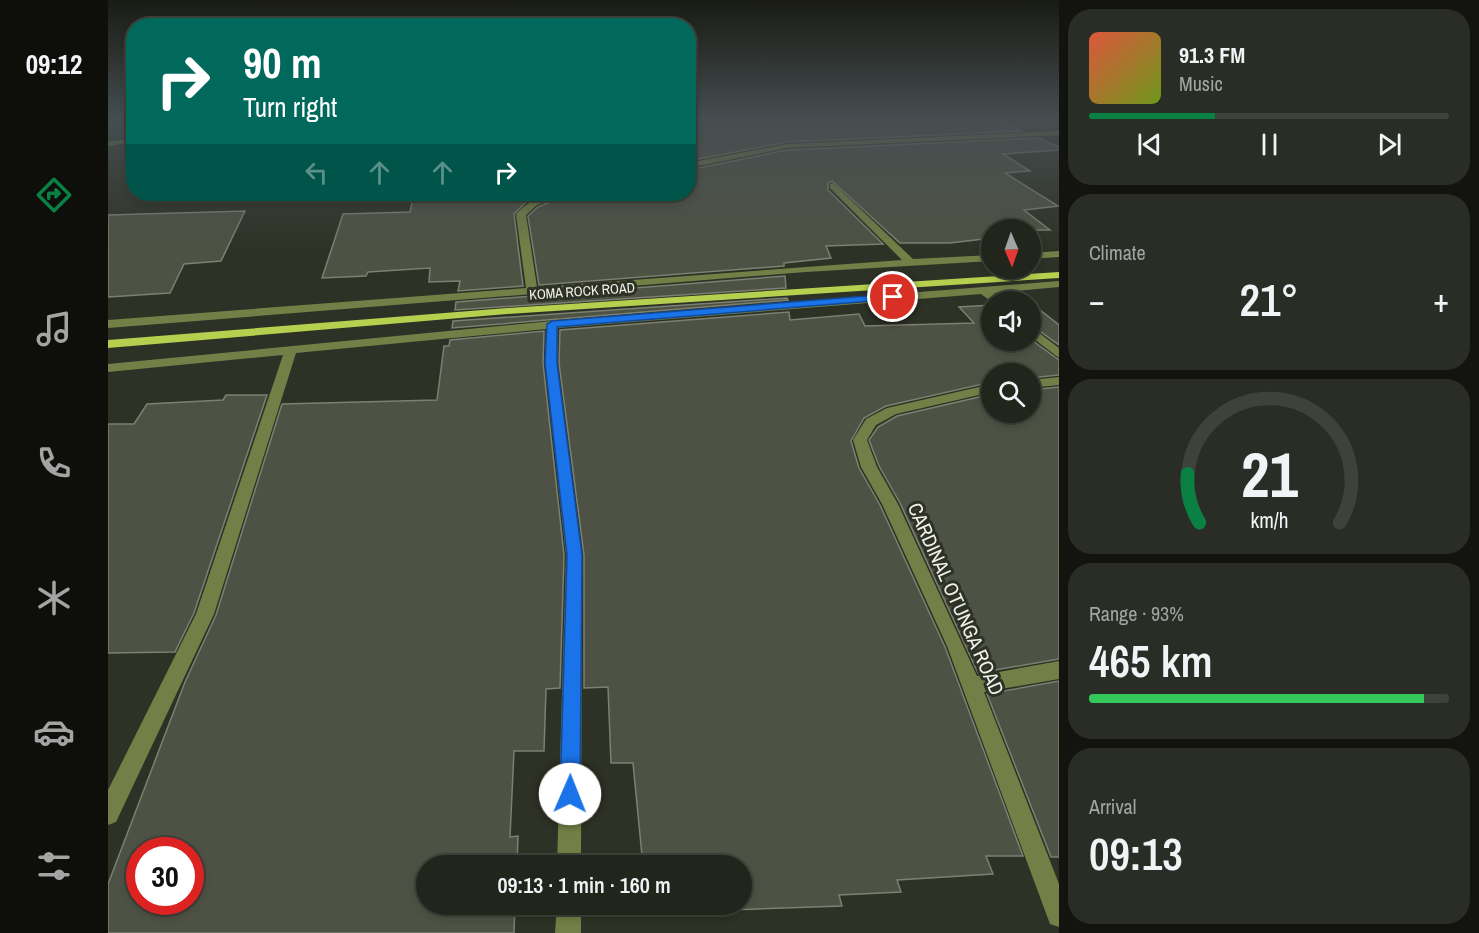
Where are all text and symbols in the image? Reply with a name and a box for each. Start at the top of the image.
text: 90 m [243,35,322,91]
text: 91.3 FM [1179,40,1245,70]
icon: right [144,42,222,120]
text: 09:12 [26,46,82,82]
text: Music [1179,70,1223,97]
text: Turn right [243,89,337,125]
icon: previous [1133,128,1166,161]
icon: pause [1253,128,1286,161]
icon: next [1373,128,1406,161]
icon: left [300,156,333,189]
icon: ahead [363,156,396,189]
icon: ahead [426,156,459,189]
icon: right [489,156,522,189]
icon: directions [33,174,75,216]
north arrow [981,219,1041,279]
map controls [981,219,1041,423]
text: Climate [1089,239,1146,266]
text: 21° [1239,269,1299,330]
pin [867,271,918,322]
street label: KOMA ROCK ROAD [529,278,635,304]
text: − [1089,278,1105,322]
text: + [1433,278,1449,322]
icon: arrive [876,280,909,313]
button: sound [981,291,1041,351]
icon: music [33,308,75,350]
button: search [981,363,1041,423]
text: 21 [1241,433,1298,517]
icon: phone [33,442,75,484]
street label: CARDINAL OTUNGA ROAD [902,498,1011,699]
text: km/h [1250,507,1288,536]
icon: climate [33,577,75,619]
text: Range · 93% [1089,600,1184,627]
text: 465 km [1089,630,1213,691]
icon: car [33,711,75,753]
position arrow [538,762,602,826]
text: Arrival [1089,793,1136,820]
text: 09:13 [1089,823,1183,884]
speed limit sign: 30 [126,837,204,915]
icon: filters [33,845,75,887]
text: 09:13 · 1 min · 160 m [497,870,671,900]

